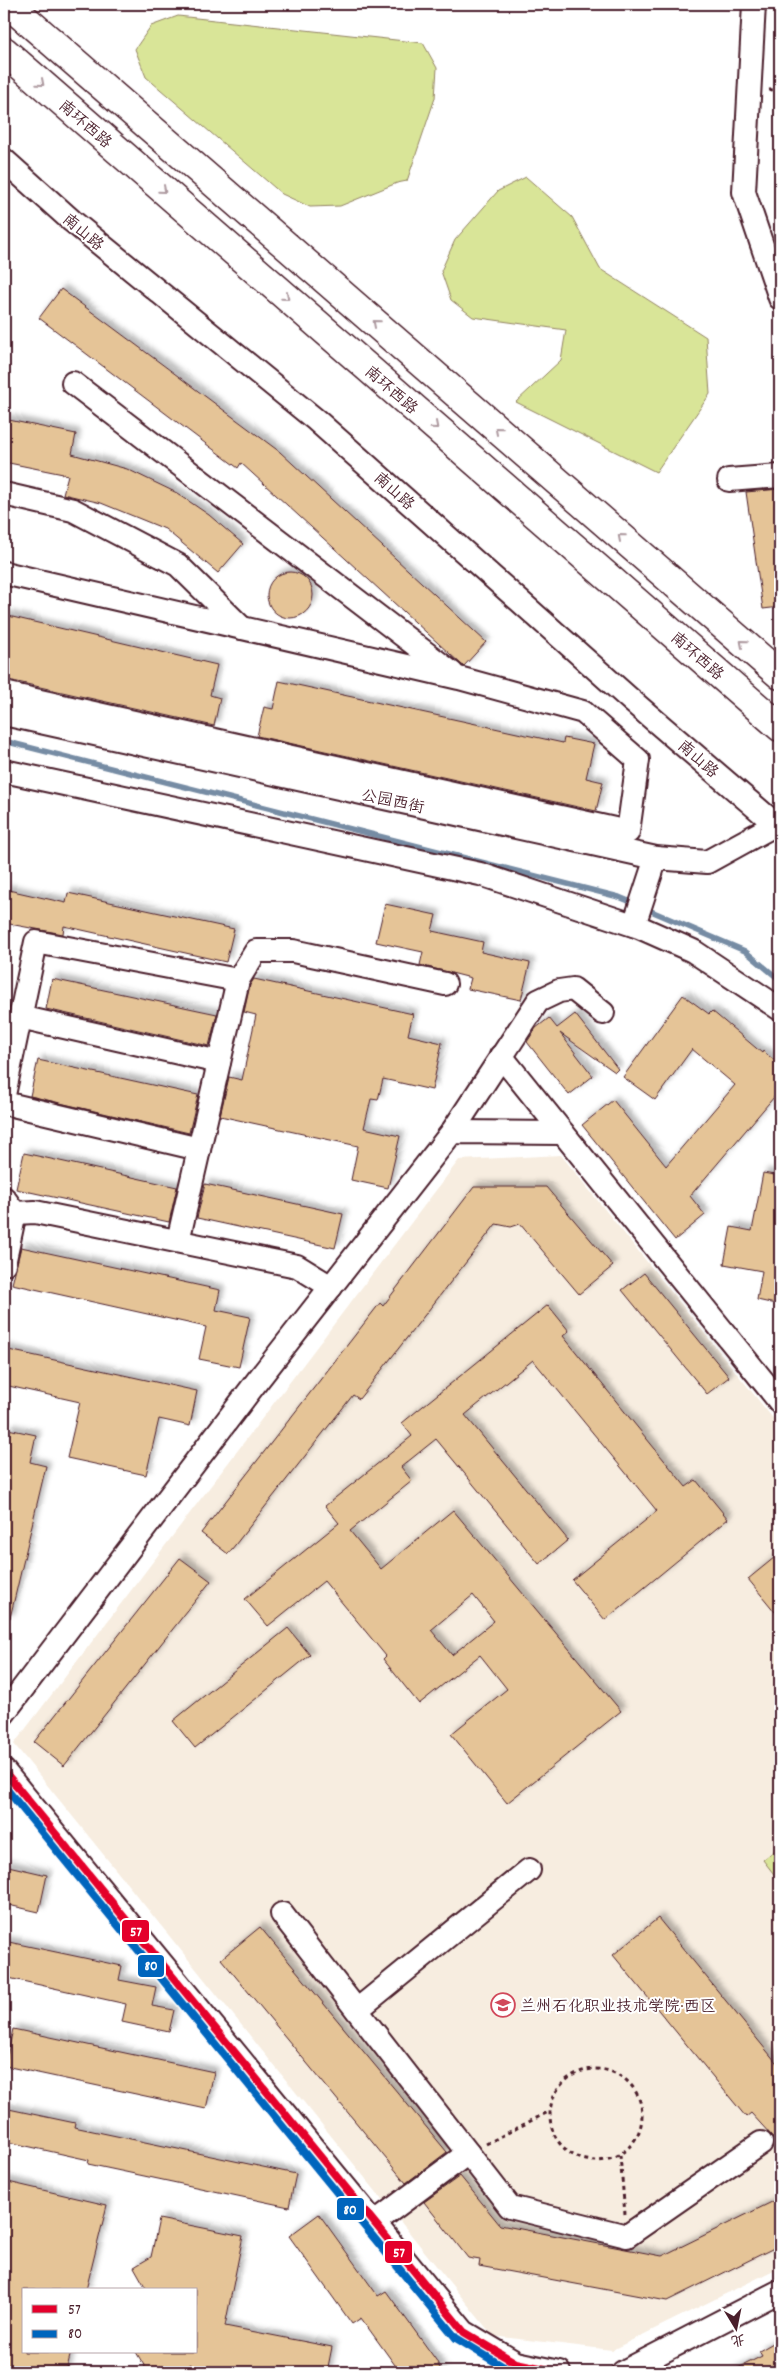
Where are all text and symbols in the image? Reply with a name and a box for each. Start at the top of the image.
one-way arrow [35,78,44,87]
street label: 南环西路 [53,95,116,155]
one-way arrow [158,184,167,193]
street label: 南山路 [57,209,108,257]
one-way arrow [280,291,289,300]
one-way arrow [372,320,381,329]
street label: 南环西路 [359,361,422,421]
one-way arrow [429,421,438,430]
one-way arrow [495,427,504,436]
street label: 南山路 [368,467,419,516]
one-way arrow [617,533,626,542]
street label: 南环西路 [665,627,728,687]
one-way arrow [740,640,749,649]
street label: 南山路 [672,735,723,784]
street label: 公园西街 [359,785,426,820]
line badge: 57 [121,1919,150,1943]
text: 57 [130,1923,143,1943]
line badge: 80 [137,1954,165,1978]
text: 80 [144,1957,158,1977]
school or university icon: 兰州石化职业技术学院·西区 [490,1992,516,2018]
place label: 兰州石化职业技术学院·西区 [520,1996,716,2019]
line badge: 80 [336,2197,365,2221]
text: 80 [343,2201,357,2221]
line badge: 57 [384,2240,413,2264]
text: 57 [393,2244,406,2264]
legend [22,2288,198,2354]
text: 57 [68,2300,81,2322]
north arrow [712,2304,762,2354]
text: 80 [68,2324,82,2346]
text: 北 [729,2328,747,2350]

